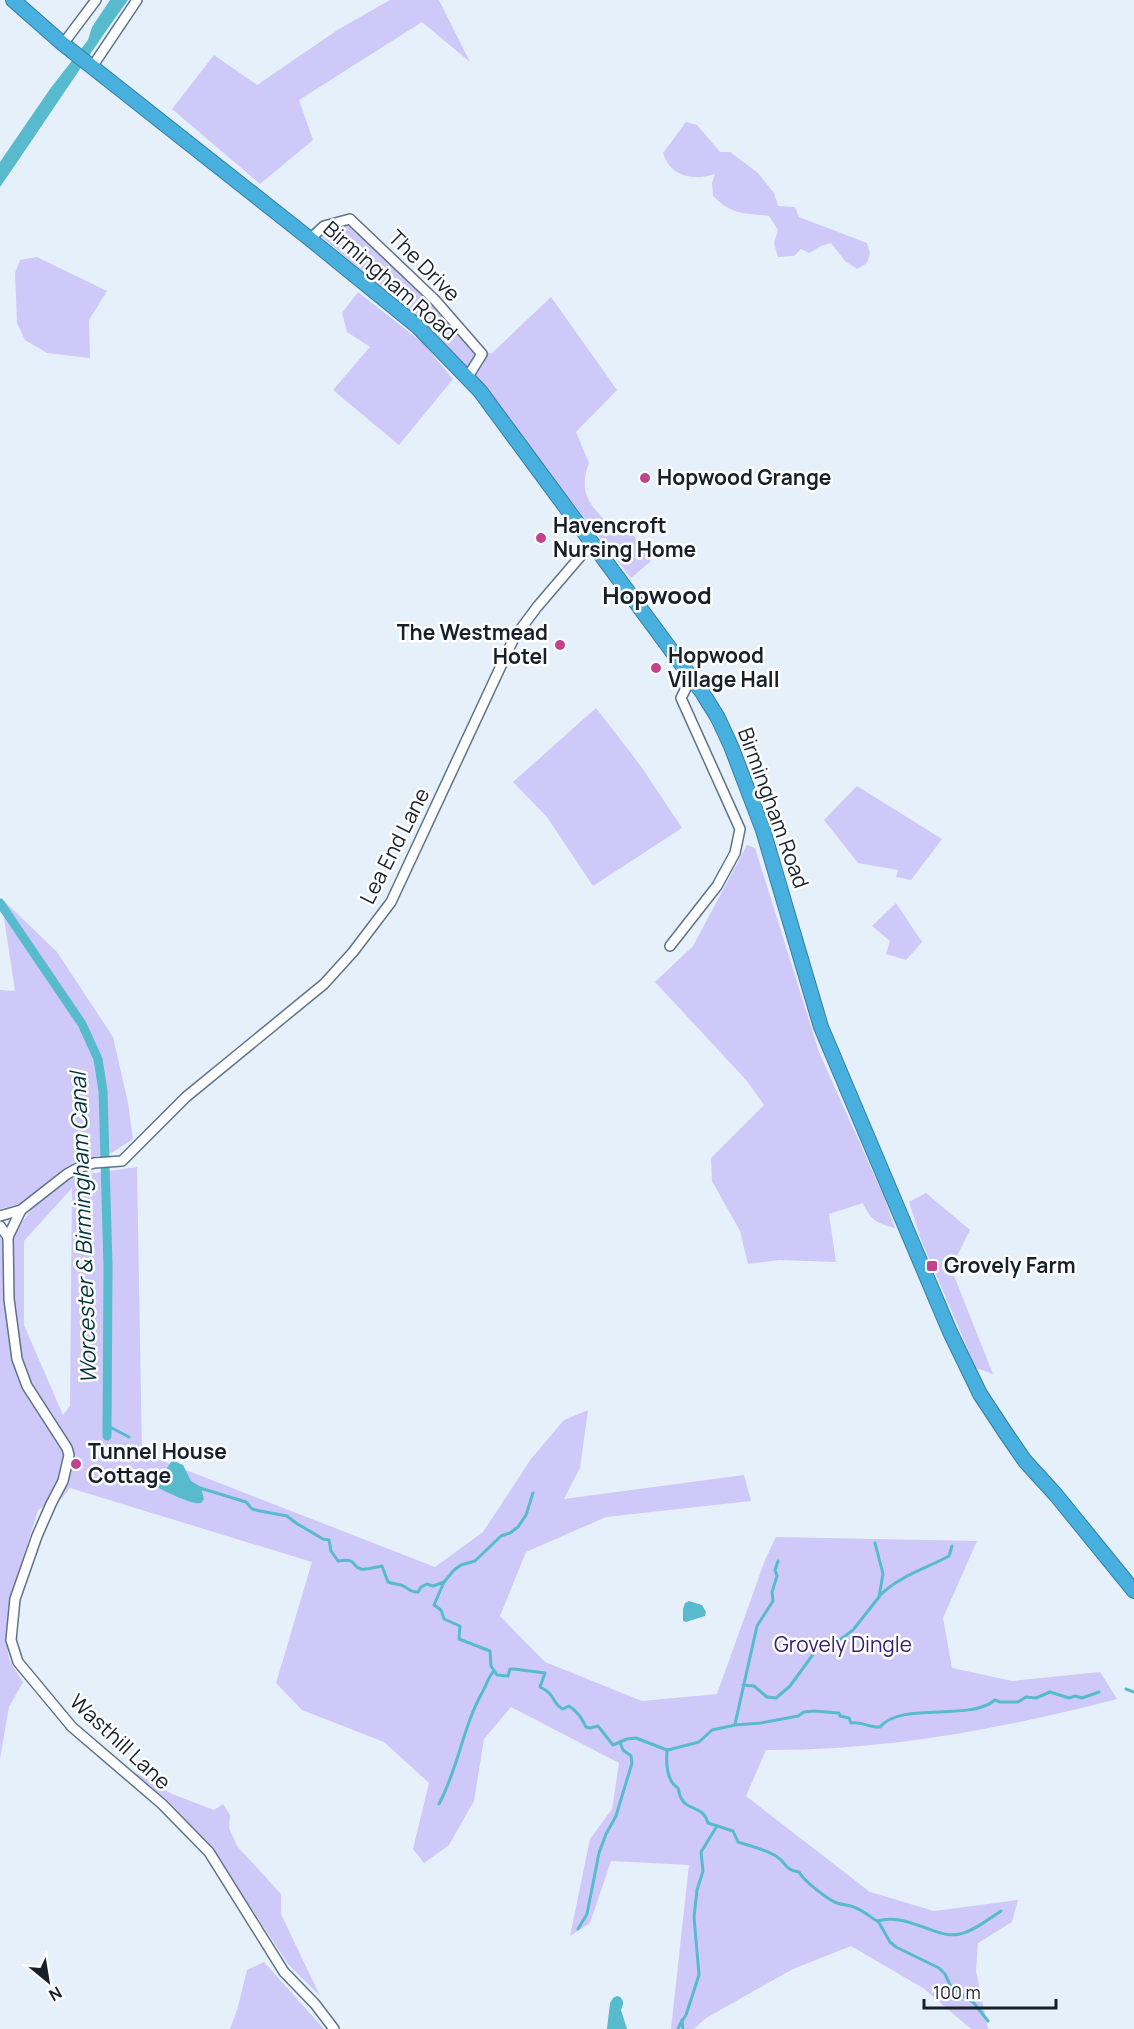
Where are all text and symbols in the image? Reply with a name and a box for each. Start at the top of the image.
street label: Birmingham Road [318,214,464,346]
street label: The Drive [383,223,467,307]
place label: Hopwood Grange [657,463,832,491]
marker: Hopwood Grange [638,471,652,485]
place label: Havencroft Nursing Home [553,511,696,563]
marker: Havencroft Nursing Home [534,531,548,545]
district label: Hopwood [602,578,712,611]
place label: The Westmead Hotel [397,618,548,670]
marker: The Westmead Hotel [553,638,567,652]
place label: Hopwood Village Hall [668,641,780,693]
marker: Hopwood Village Hall [649,661,663,675]
street label: Birmingham Road [732,724,816,892]
street label: Lea End Lane [353,783,435,908]
water label: Worcester & Birmingham Canal [62,1069,103,1384]
place label: Grovely Farm [944,1251,1076,1279]
marker: Grovely Farm [925,1259,939,1273]
place label: Tunnel House Cottage [88,1437,227,1489]
marker: Tunnel House Cottage [69,1457,83,1471]
park label: Grovely Dingle [774,1630,912,1658]
street label: Wasthill Lane [64,1687,177,1795]
north arrow [18,1951,78,2011]
scale bar [924,1972,1056,2010]
text: 100 m [933,1980,981,2004]
text: N [45,1982,66,2006]

